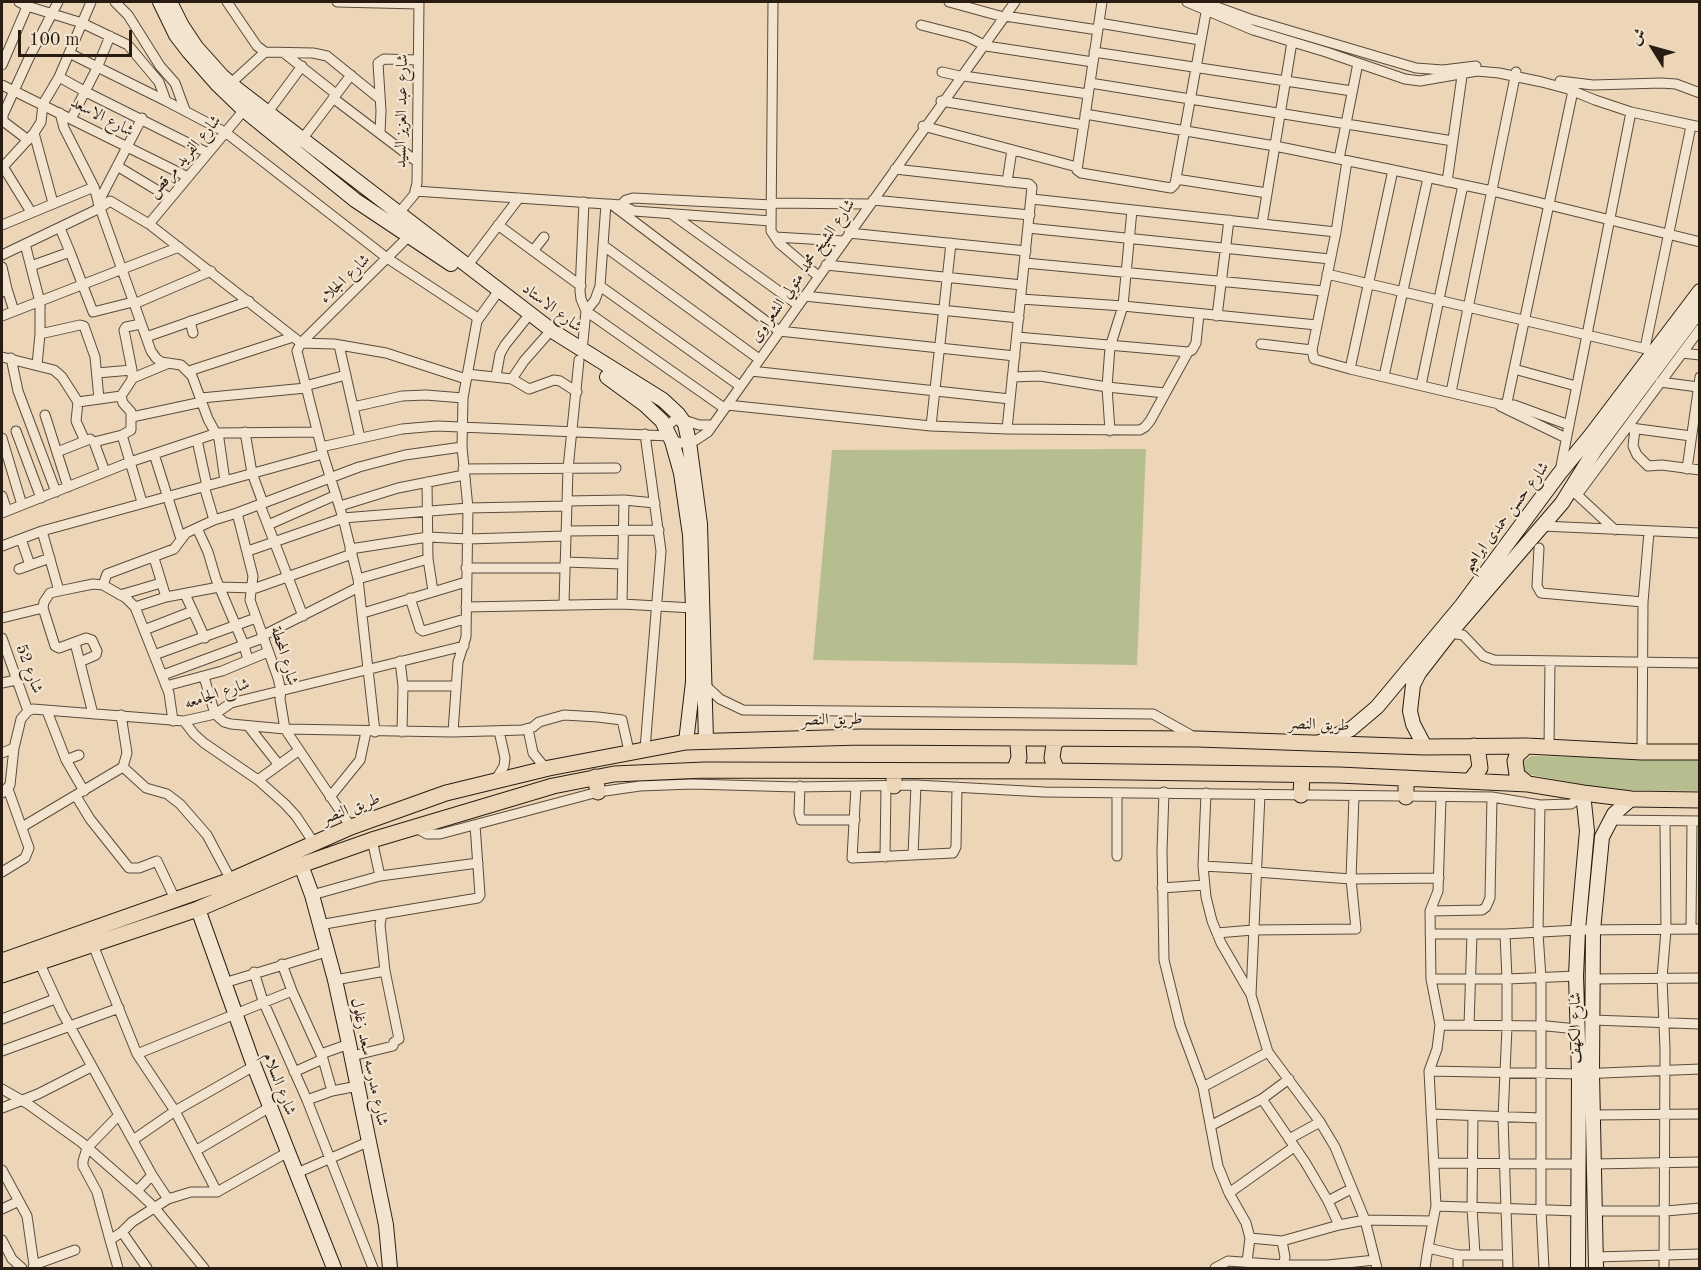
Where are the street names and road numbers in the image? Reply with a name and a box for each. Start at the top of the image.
street label: شارع عبد العزيز السيد [391,54,413,168]
street label: شارع الاسعد [67,93,137,141]
street label: شارع الفريد مرقص [145,111,225,203]
street label: شارع الشيخ محمد متولي الشعراوى [746,196,860,346]
street label: شارع الجلاء [316,250,374,308]
street label: شارع الاستاد [518,279,586,337]
street label: شارع حسن حمدى ابراهيم [1458,458,1554,576]
street label: شارع المحطة [266,624,302,688]
street label: شارع 52 [11,642,47,696]
street label: شارع الجامعه [182,674,252,714]
street label: طريق النصر [801,710,863,730]
street label: طريق النصر [1288,714,1350,736]
street label: طريق النصر [319,789,383,829]
street label: شارع الكهف [1566,992,1586,1064]
street label: شارع مدرسه سعد زغلول [346,996,392,1128]
street label: شارع السلام [258,1050,300,1118]

